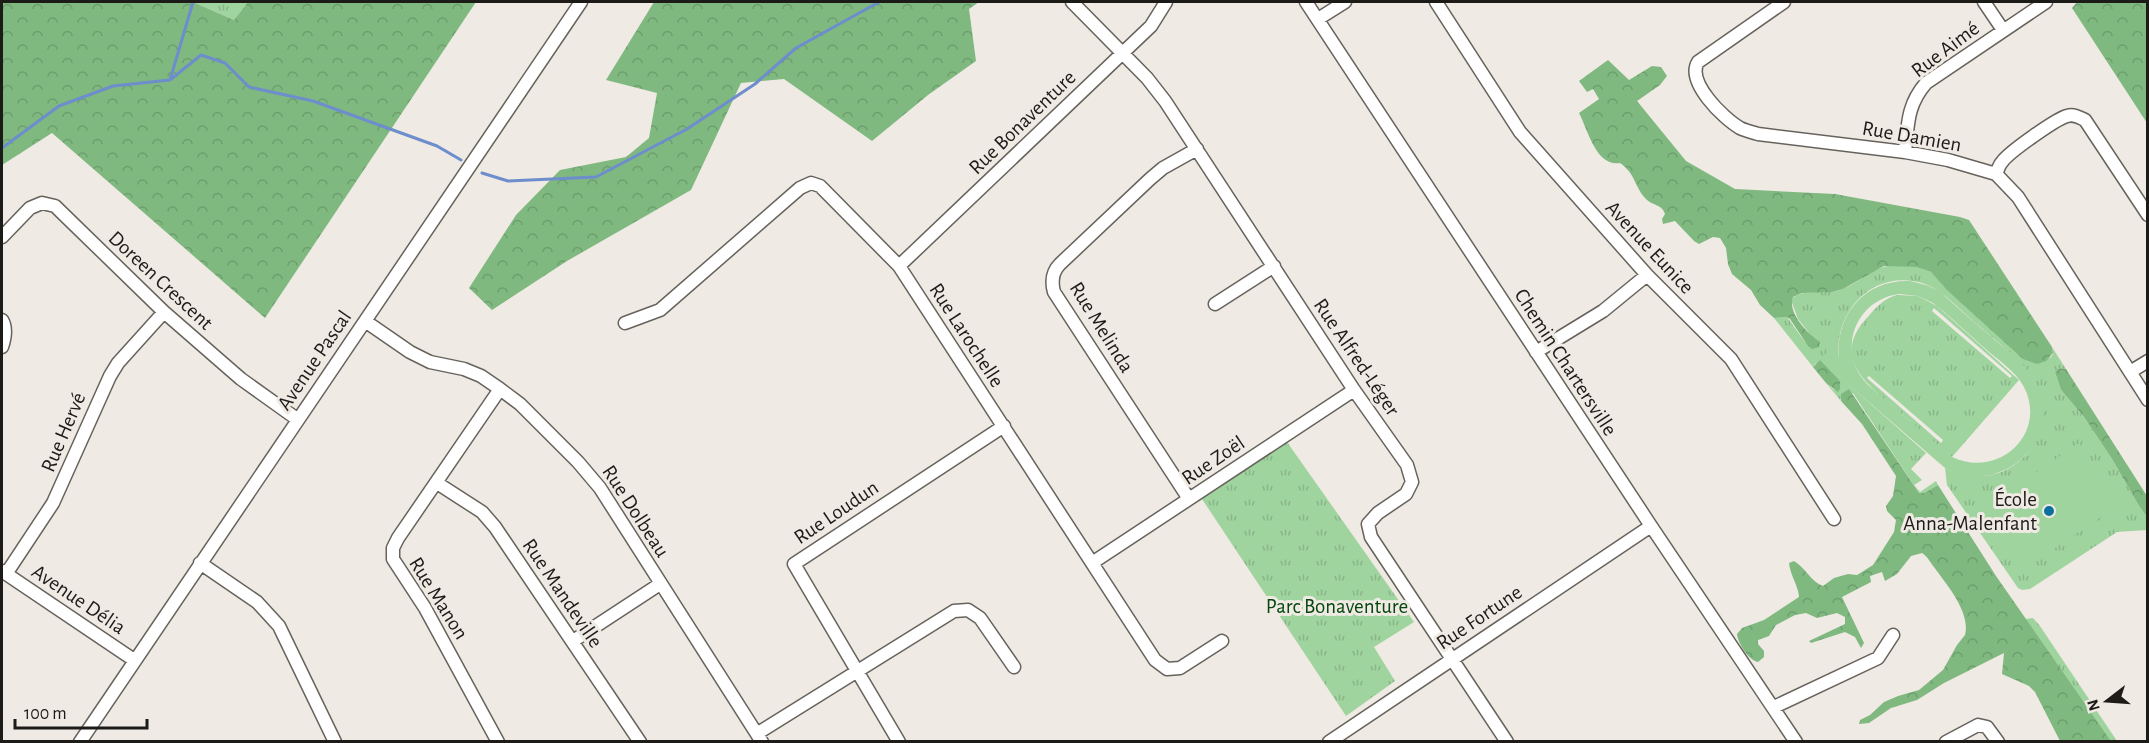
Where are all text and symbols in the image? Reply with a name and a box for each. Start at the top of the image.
street label: Rue Aimé [1908,17,1983,81]
street label: Rue Bonaventure [965,66,1080,178]
street label: Rue Damien [1861,117,1963,156]
street label: Avenue Eunice [1602,197,1698,298]
street label: Doreen Crescent [104,227,217,334]
street label: Rue Melinda [1065,278,1138,377]
street label: Rue Larochelle [925,280,1008,391]
street label: Chemin Chartersville [1510,285,1621,439]
street label: Rue Alfred-Léger [1310,295,1404,420]
street label: Avenue Pascal [273,307,355,414]
street label: Rue Hervé [37,389,90,475]
street label: Rue Zoël [1178,432,1248,489]
street label: Rue Dolbeau [598,462,673,561]
street label: Rue Loudun [790,477,882,548]
place label: École Anna-Malenfant [1903,487,2037,534]
marker: École Anna-Malenfant [2042,504,2056,518]
street label: Rue Mandeville [519,535,607,652]
street label: Rue Manon [405,553,472,643]
street label: Avenue Délia [28,561,130,638]
street label: Rue Fortune [1433,581,1526,654]
park label: Parc Bonaventure [1266,596,1408,617]
north arrow [2077,671,2137,731]
scale bar [15,692,147,730]
text: N [2084,697,2103,713]
text: 100 m [24,705,67,723]

